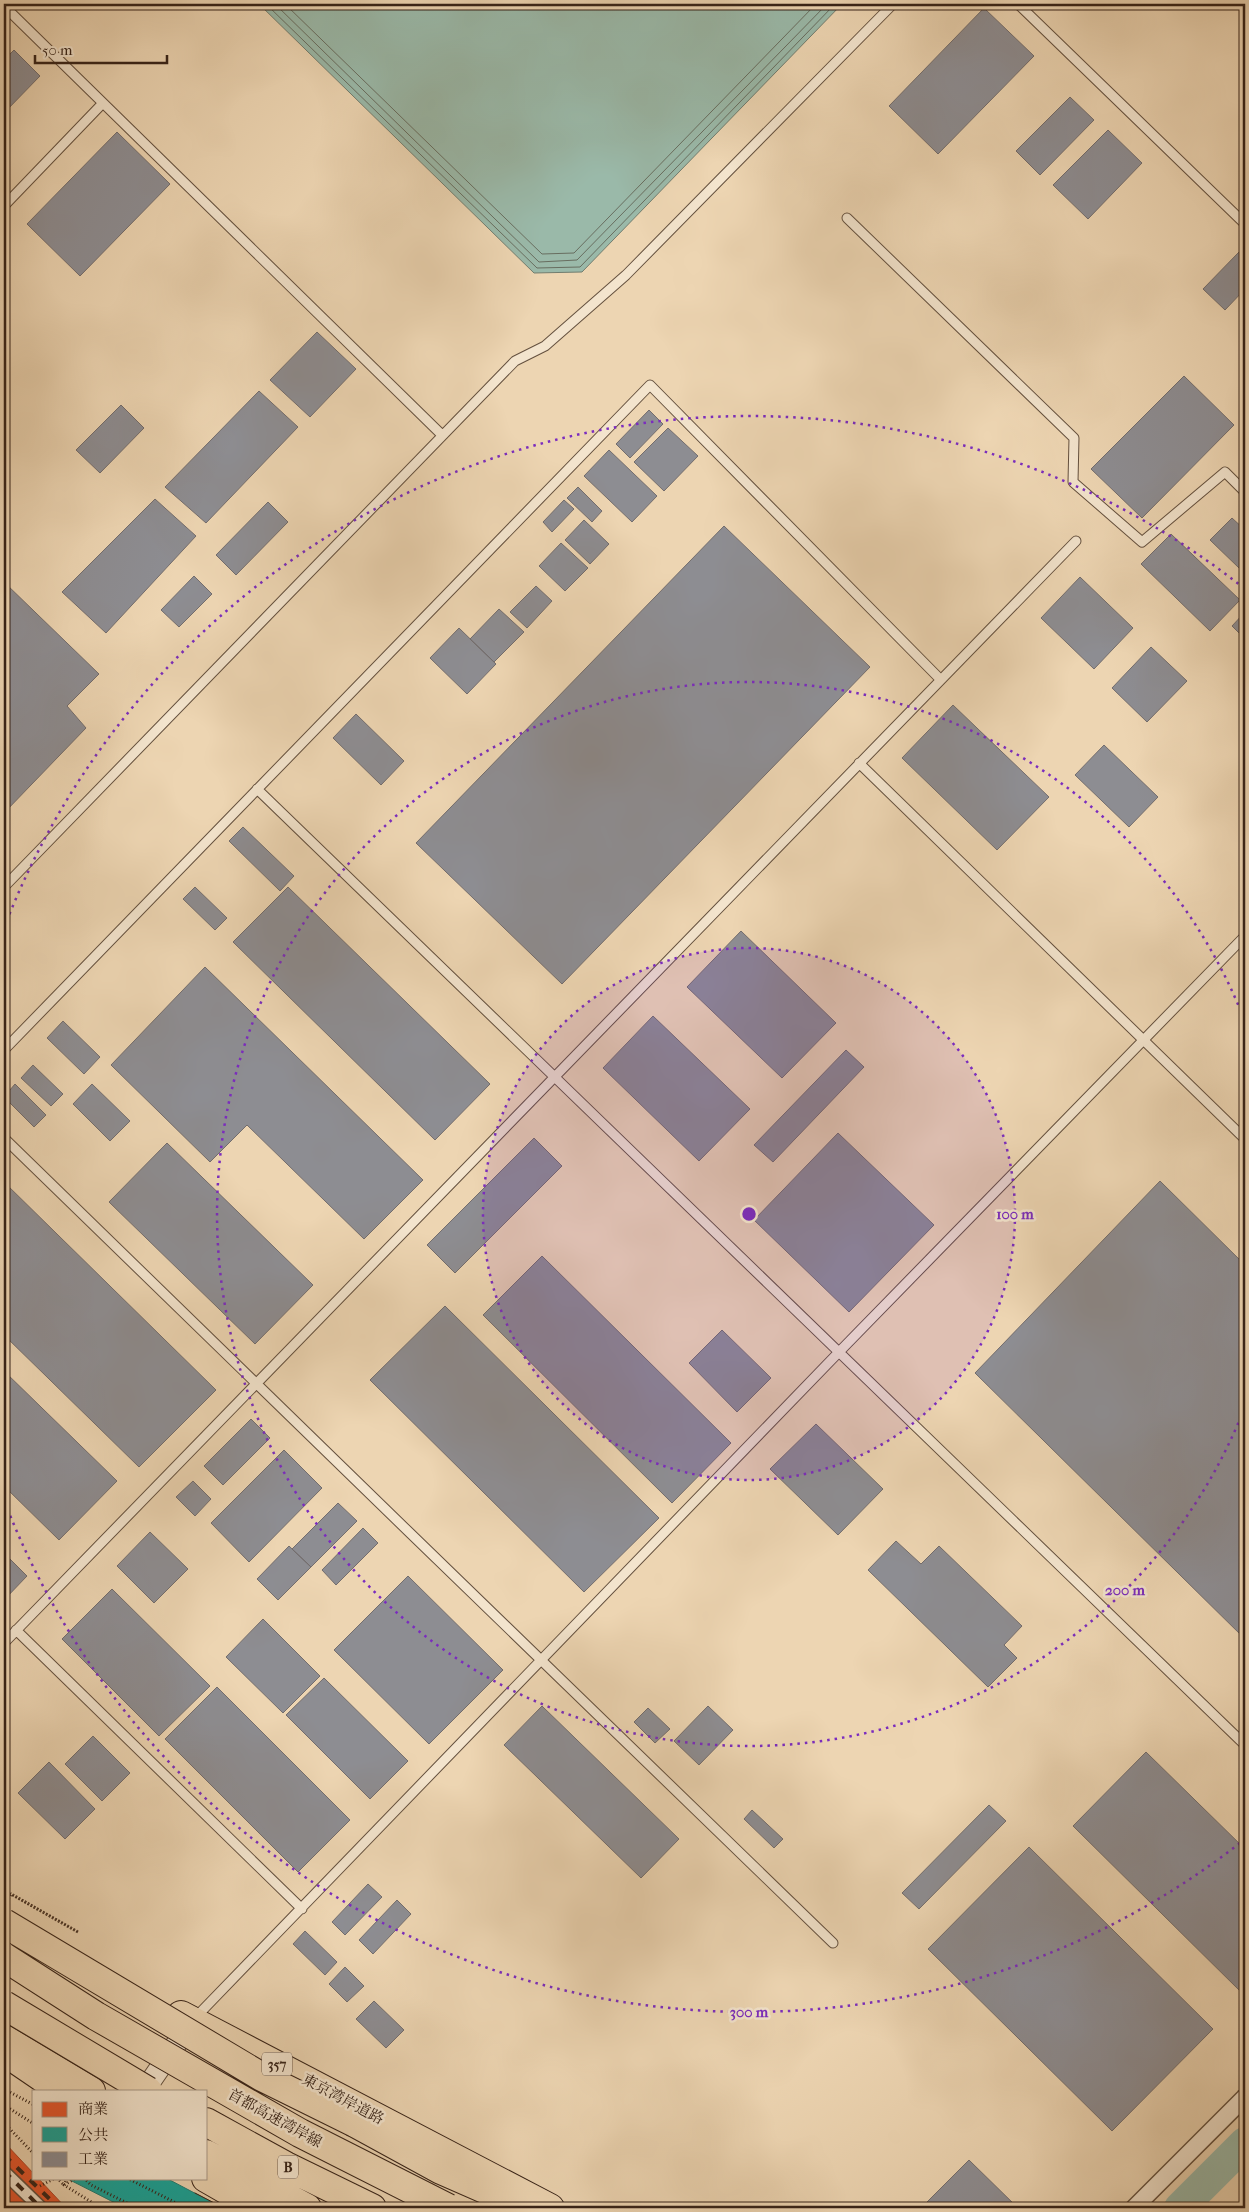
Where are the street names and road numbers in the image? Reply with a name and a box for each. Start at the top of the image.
road number: 357 [262,2052,292,2076]
street label: 東京湾岸道路 [299,2070,387,2128]
street label: 首都高速湾岸線 [225,2085,325,2151]
road number: B [278,2156,298,2178]

